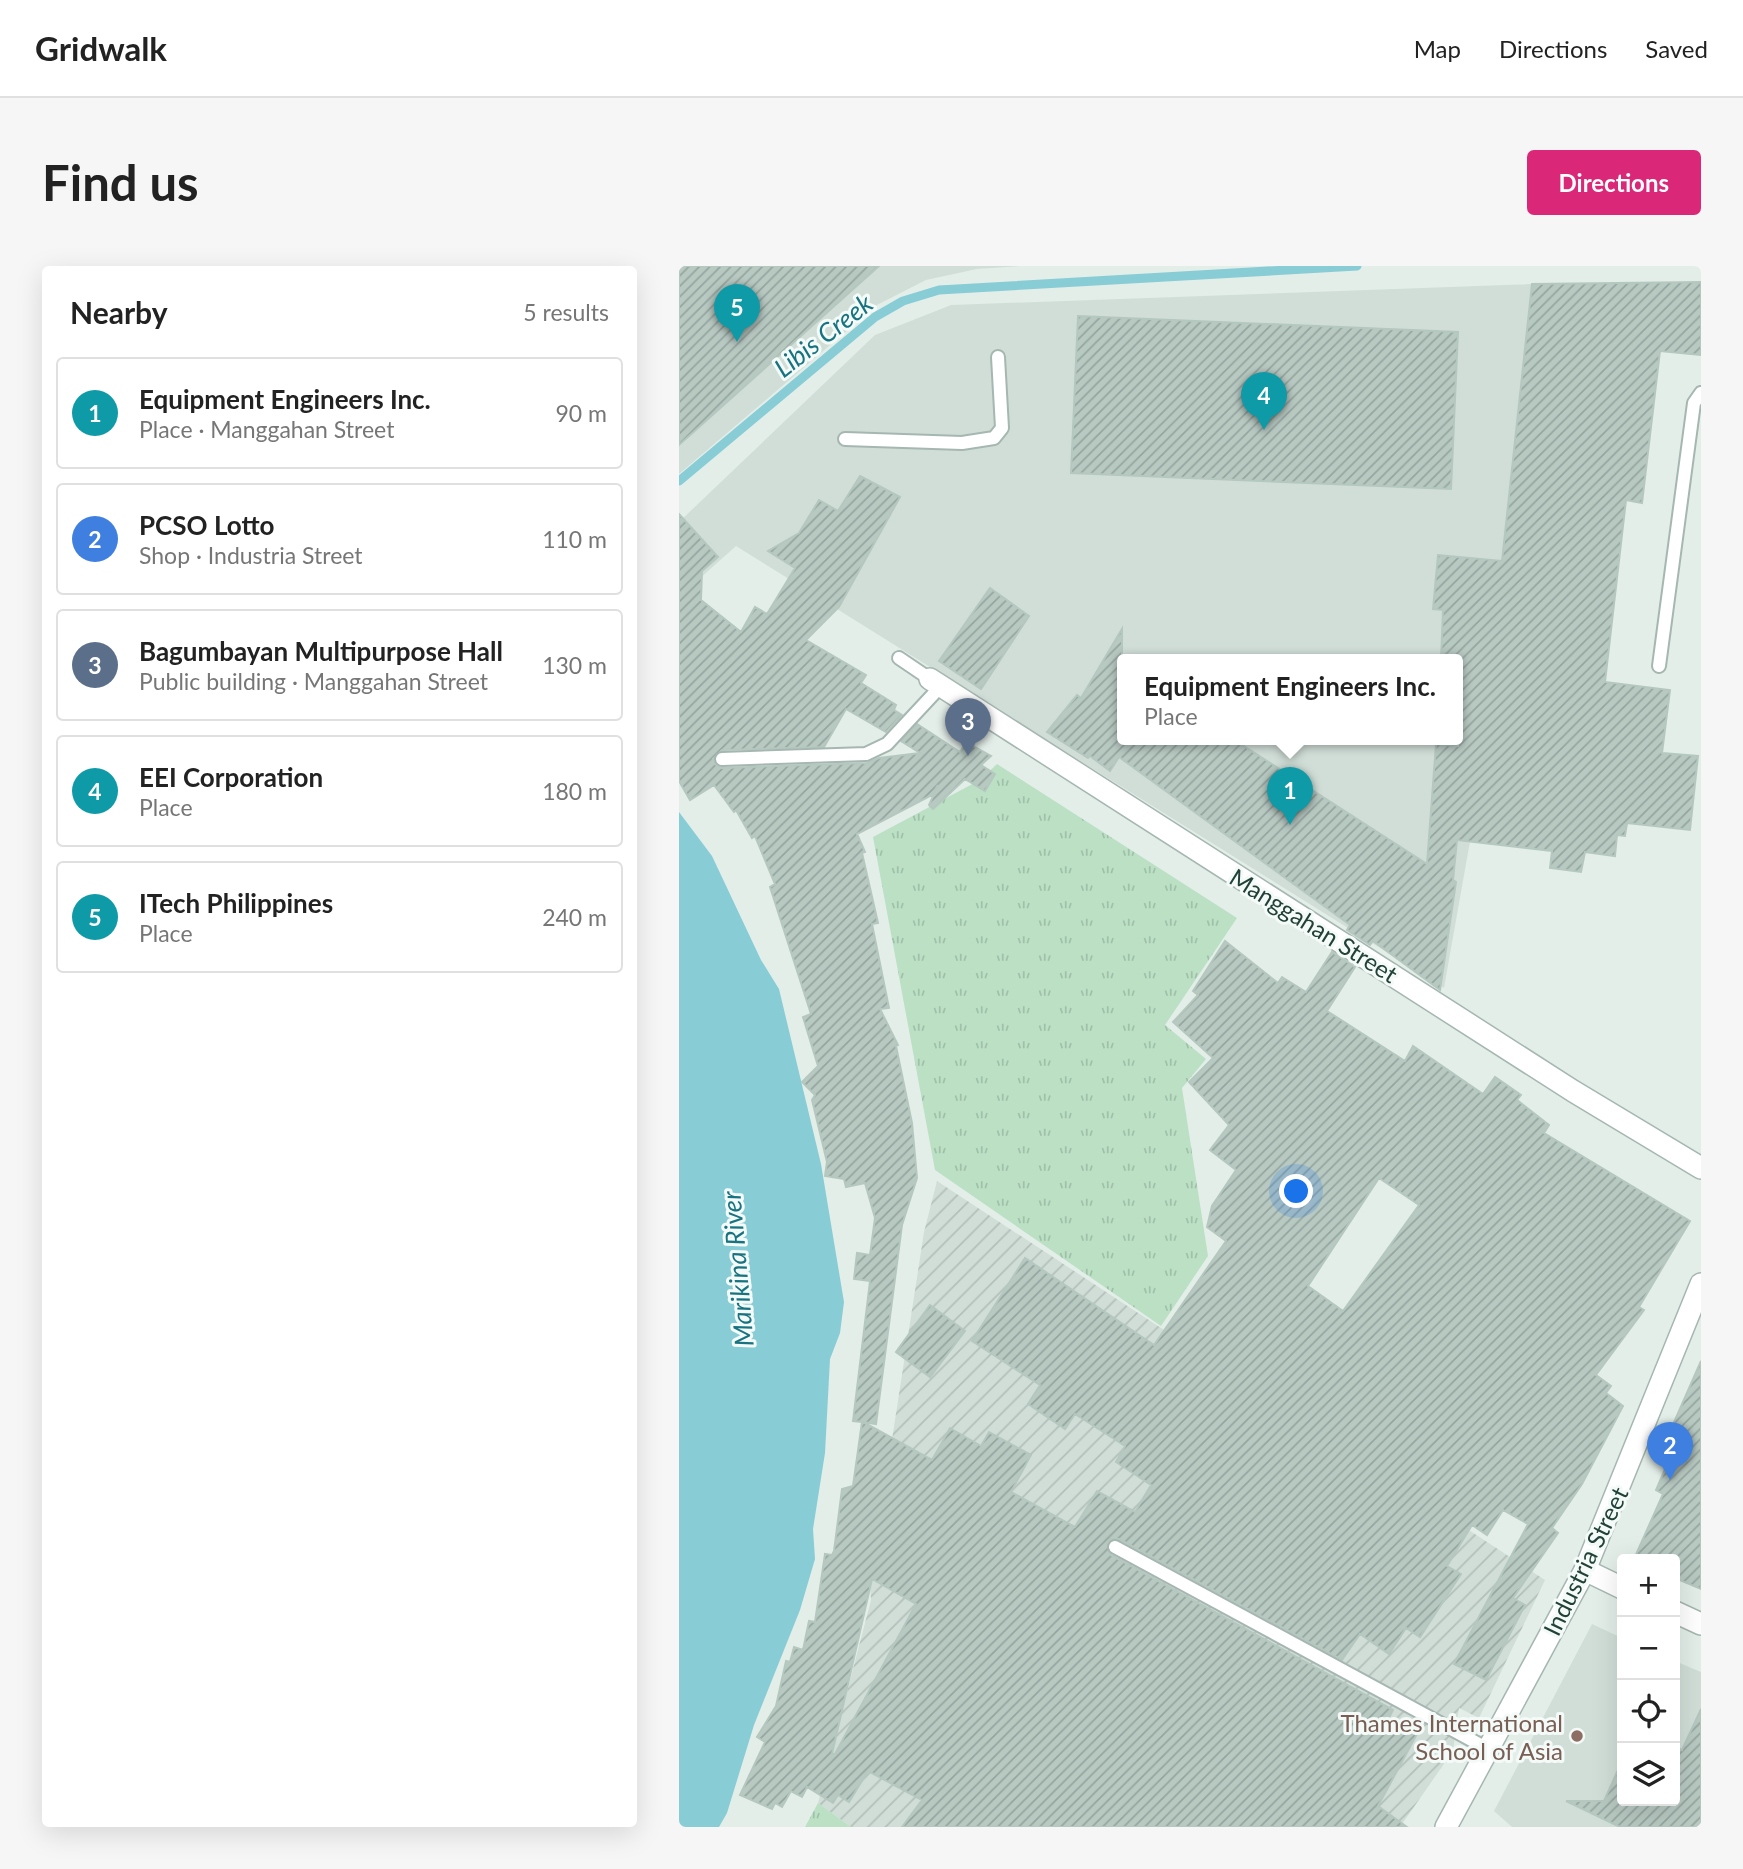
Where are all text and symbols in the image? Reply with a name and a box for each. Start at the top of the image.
text: Gridwalk [35,28,167,68]
text: Map [1414,34,1461,63]
text: Directions [1499,34,1607,63]
text: Saved [1645,34,1708,63]
button: Directions [1527,150,1701,215]
text: Find us [42,153,199,211]
pin: 5 [714,284,760,342]
water label: Libis Creek [767,286,879,383]
text: Nearby [70,294,168,330]
text: 5 results [523,298,609,326]
pin: 4 [1241,372,1287,430]
text: Equipment Engineers Inc. [139,383,431,415]
text: 1 [88,399,102,427]
text: 90 m [556,399,607,427]
text: Place · Manggahan Street [139,415,394,443]
text: PCSO Lotto [139,509,275,541]
text: 2 [88,525,102,553]
text: 110 m [542,525,607,553]
text: Shop · Industria Street [139,541,363,569]
text: Bagumbayan Multipurpose Hall [139,635,503,667]
text: 3 [88,651,102,679]
text: 130 m [542,651,607,679]
popup [1117,654,1463,745]
text: Public building · Manggahan Street [139,667,488,695]
text: Equipment Engineers Inc. [1144,670,1436,702]
pin: 3 [945,698,991,756]
text: Place [1144,702,1198,730]
text: EEI Corporation [139,761,323,793]
pin: 1 [1267,767,1313,825]
text: 4 [88,777,102,805]
text: 180 m [542,777,607,805]
text: Place [139,793,193,821]
street label: Manggahan Street [1225,862,1403,988]
text: ITech Philippines [139,887,333,919]
text: 5 [88,903,102,931]
text: 240 m [542,903,607,931]
text: Place [139,919,193,947]
your location [1279,1174,1313,1208]
water label: Marikina River [714,1189,760,1348]
pin: 2 [1647,1422,1693,1480]
street label: Industria Street [1537,1482,1634,1640]
map controls [1617,1554,1680,1806]
button: + [1617,1554,1680,1617]
button: − [1617,1617,1680,1680]
button: locate [1617,1680,1680,1743]
place label: Thames International School of Asia [1341,1708,1563,1765]
marker: Thames International School of Asia [1569,1728,1585,1744]
button: layers [1617,1743,1680,1806]

